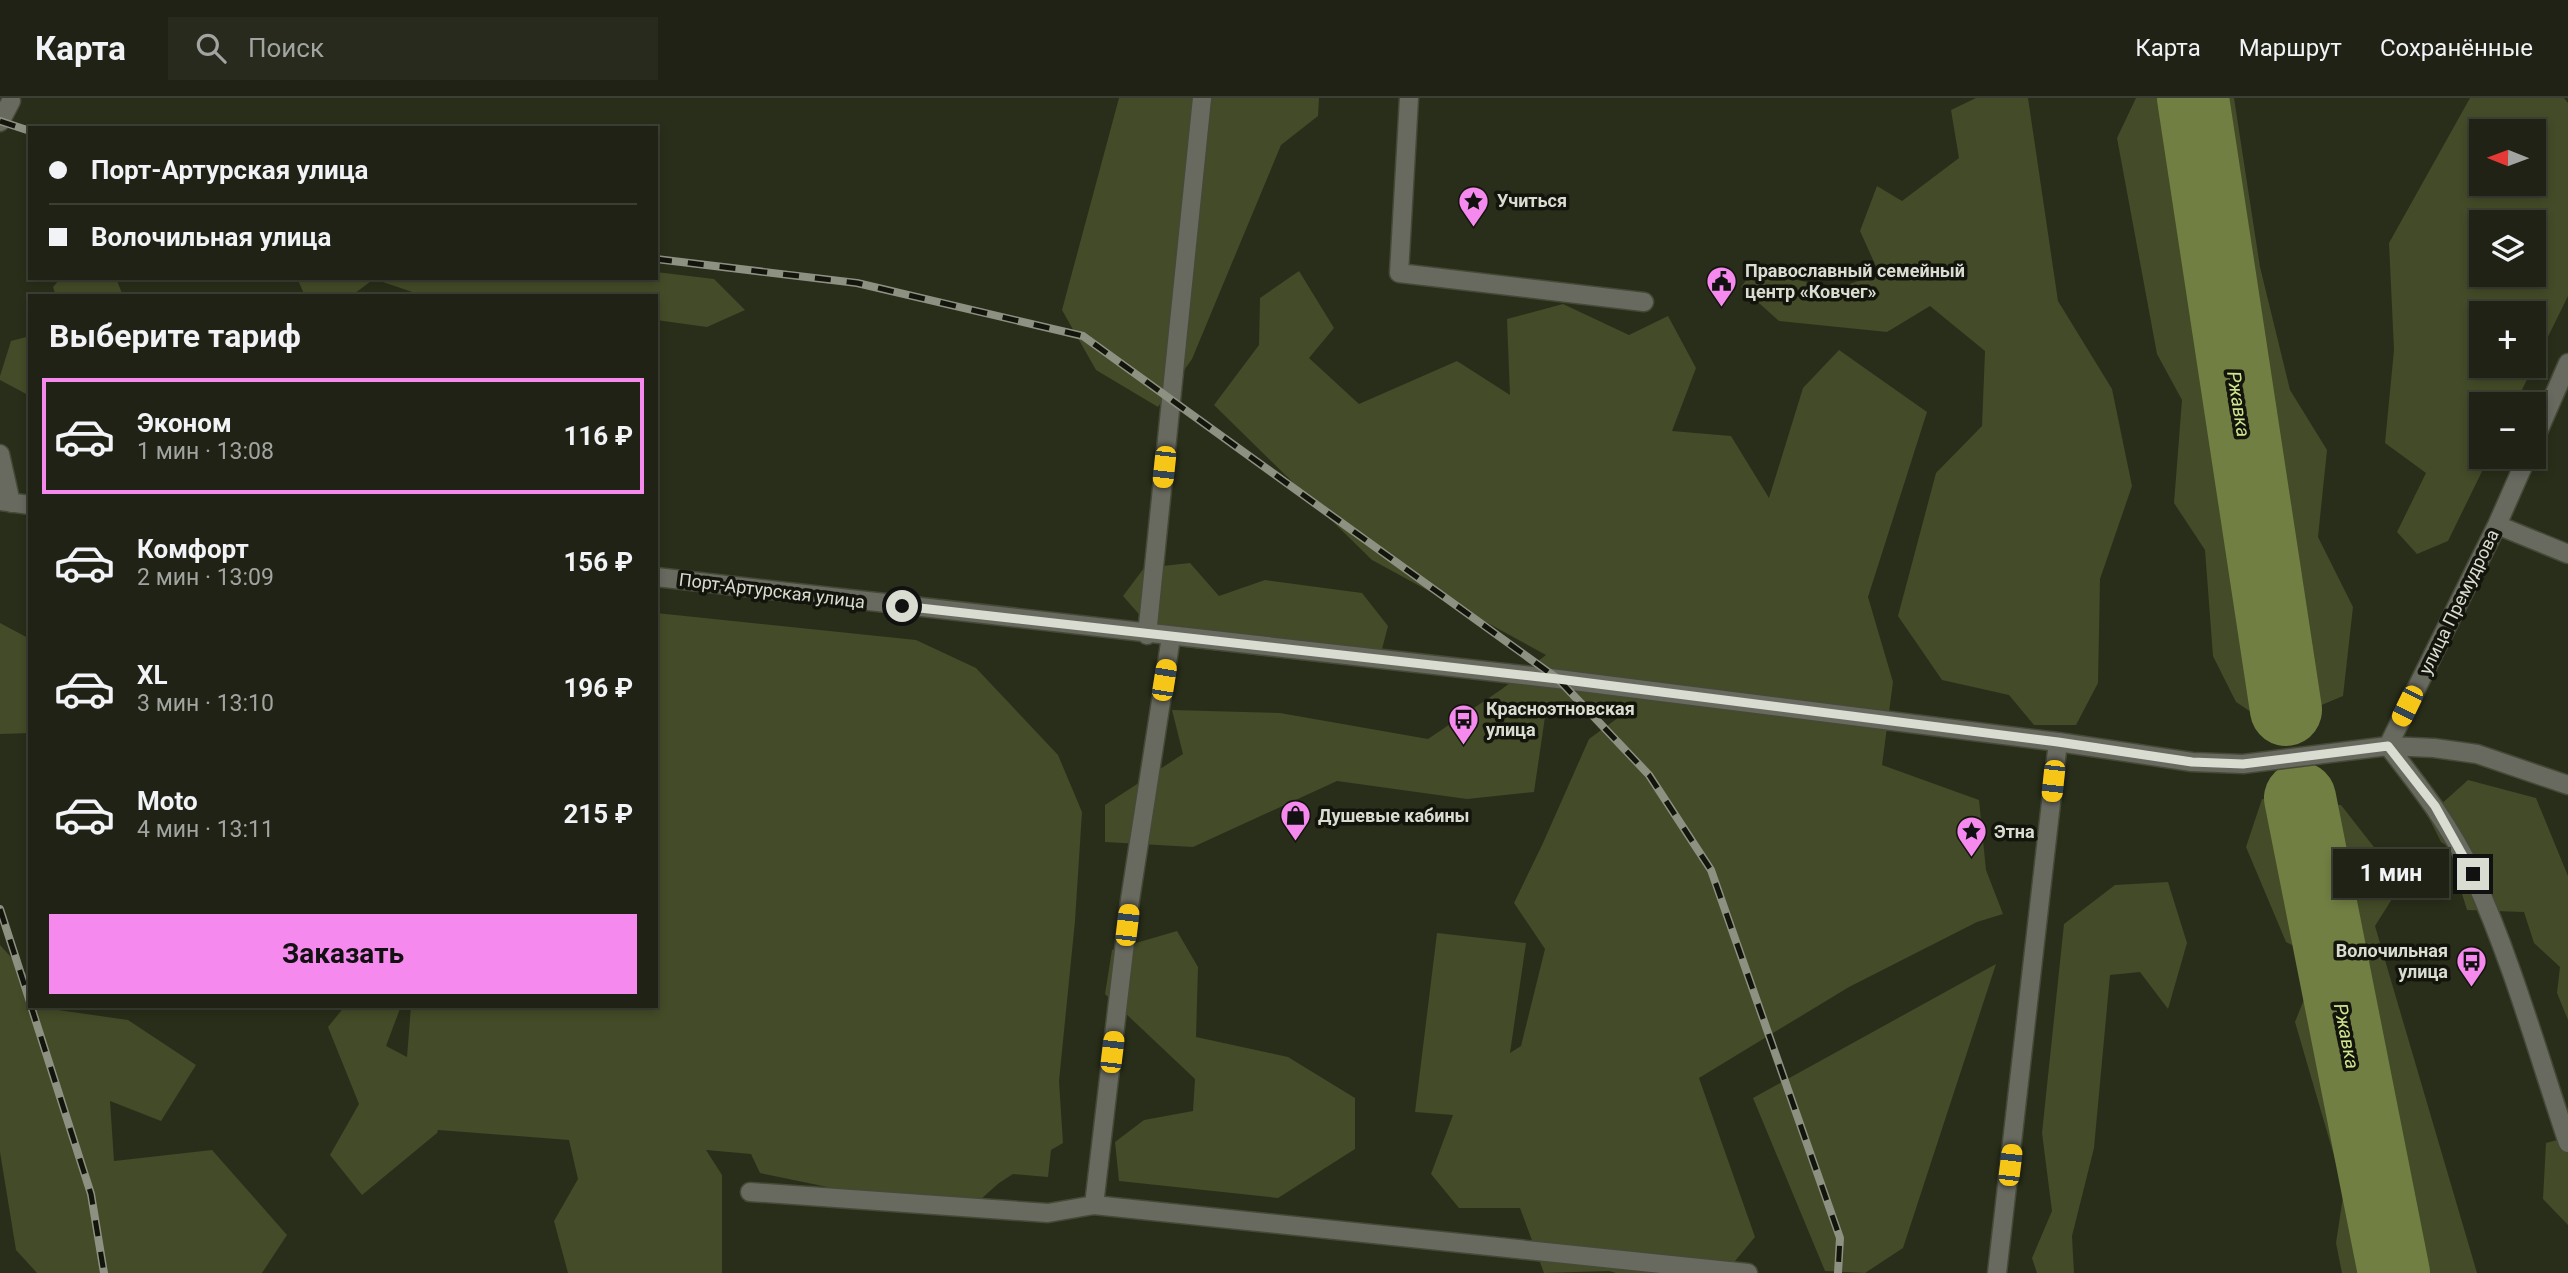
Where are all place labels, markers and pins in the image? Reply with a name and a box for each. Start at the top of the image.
place icon: Учиться [1457,184,1491,228]
place label: Учиться [1497,190,1567,211]
place label: Православный семейный центр «Ковчег» [1745,260,1965,302]
public building icon: Православный семейный центр «Ковчег» [1705,264,1739,308]
place label: Красноэтновская улица [1486,698,1635,740]
bus stop icon: Красноэтновская улица [1446,702,1480,746]
shop icon: Душевые кабины [1278,799,1312,843]
place label: Душевые кабины [1318,805,1470,826]
place icon: Этна [1954,815,1988,859]
place label: Этна [1994,821,2035,842]
place label: Волочильная улица [2336,940,2448,982]
bus stop icon: Волочильная улица [2454,944,2488,988]

